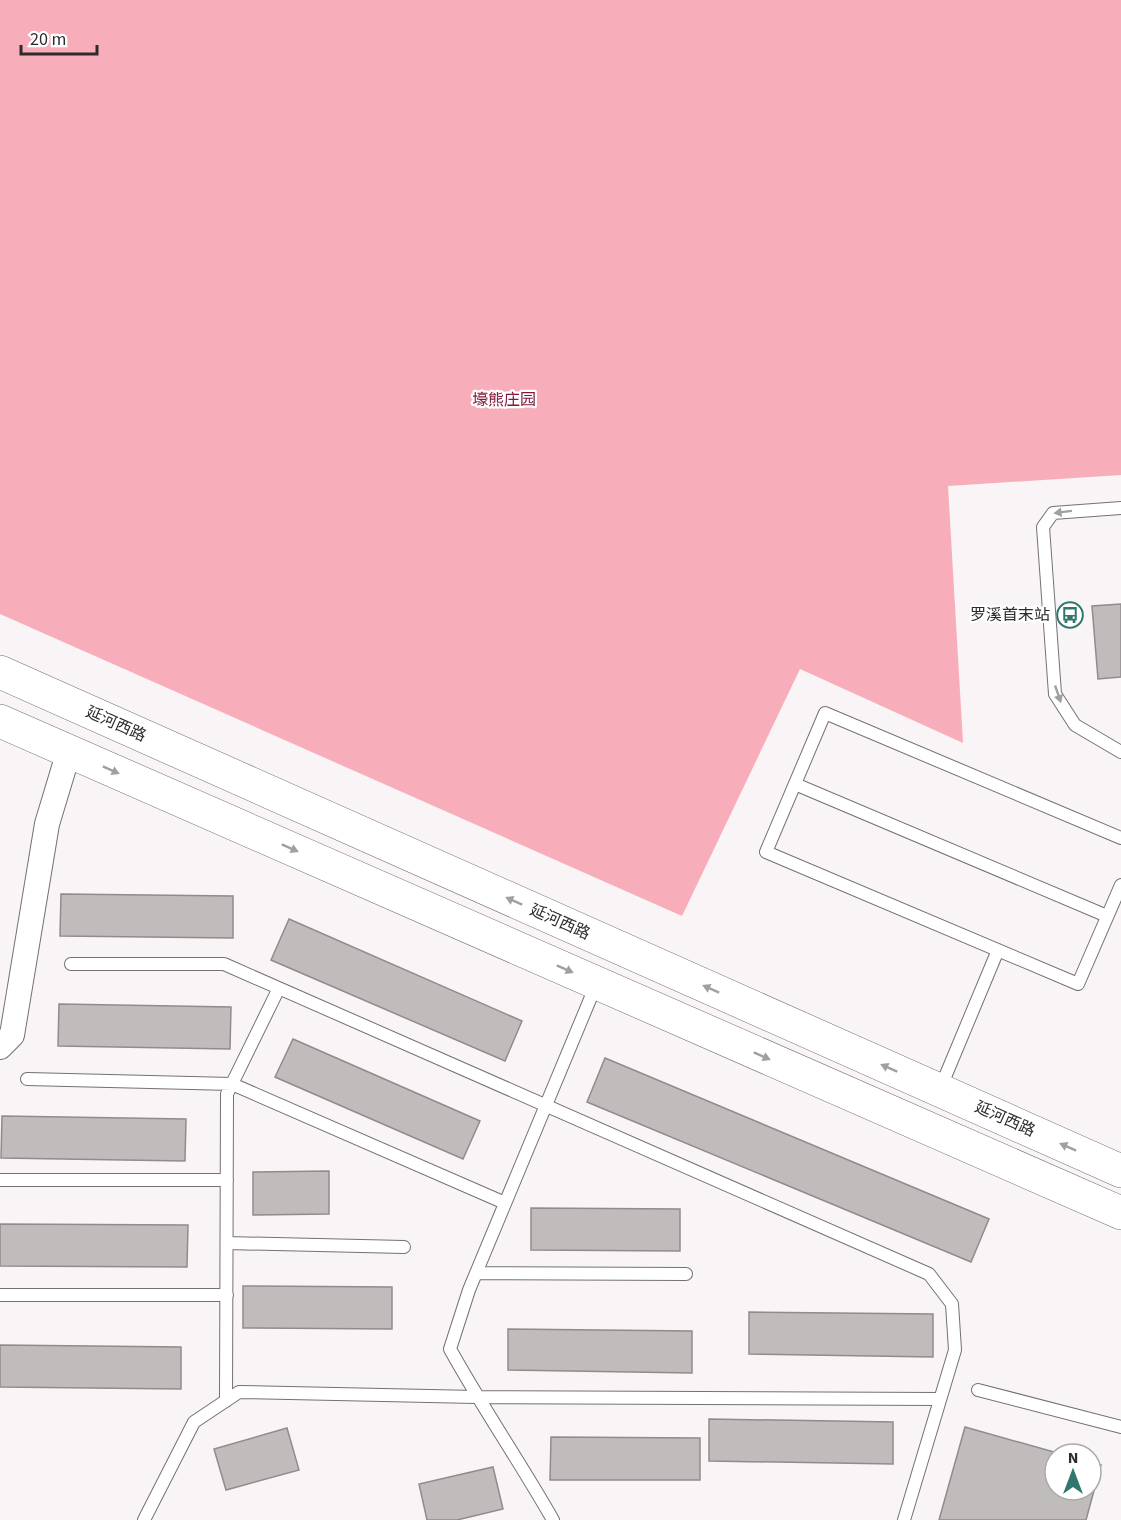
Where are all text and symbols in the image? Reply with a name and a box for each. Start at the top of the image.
scale bar [21,18,98,56]
text: 20 m [30,27,66,52]
park label: 壕熊庄园 [472,389,536,411]
one-way arrow [1053,508,1072,517]
bus stop icon: 罗溪首末站 [1055,600,1085,630]
place label: 罗溪首末站 [970,604,1050,626]
one-way arrow [1053,685,1063,703]
street label: 延河西路 [82,701,150,747]
one-way arrow [103,765,120,774]
one-way arrow [281,844,299,853]
one-way arrow [504,896,522,906]
street label: 延河西路 [526,899,594,945]
one-way arrow [556,964,574,974]
one-way arrow [703,984,720,993]
one-way arrow [754,1051,771,1060]
one-way arrow [880,1063,898,1073]
street label: 延河西路 [971,1096,1039,1142]
one-way arrow [1058,1142,1076,1152]
north arrow [1043,1442,1103,1502]
text: N [1068,1447,1078,1469]

